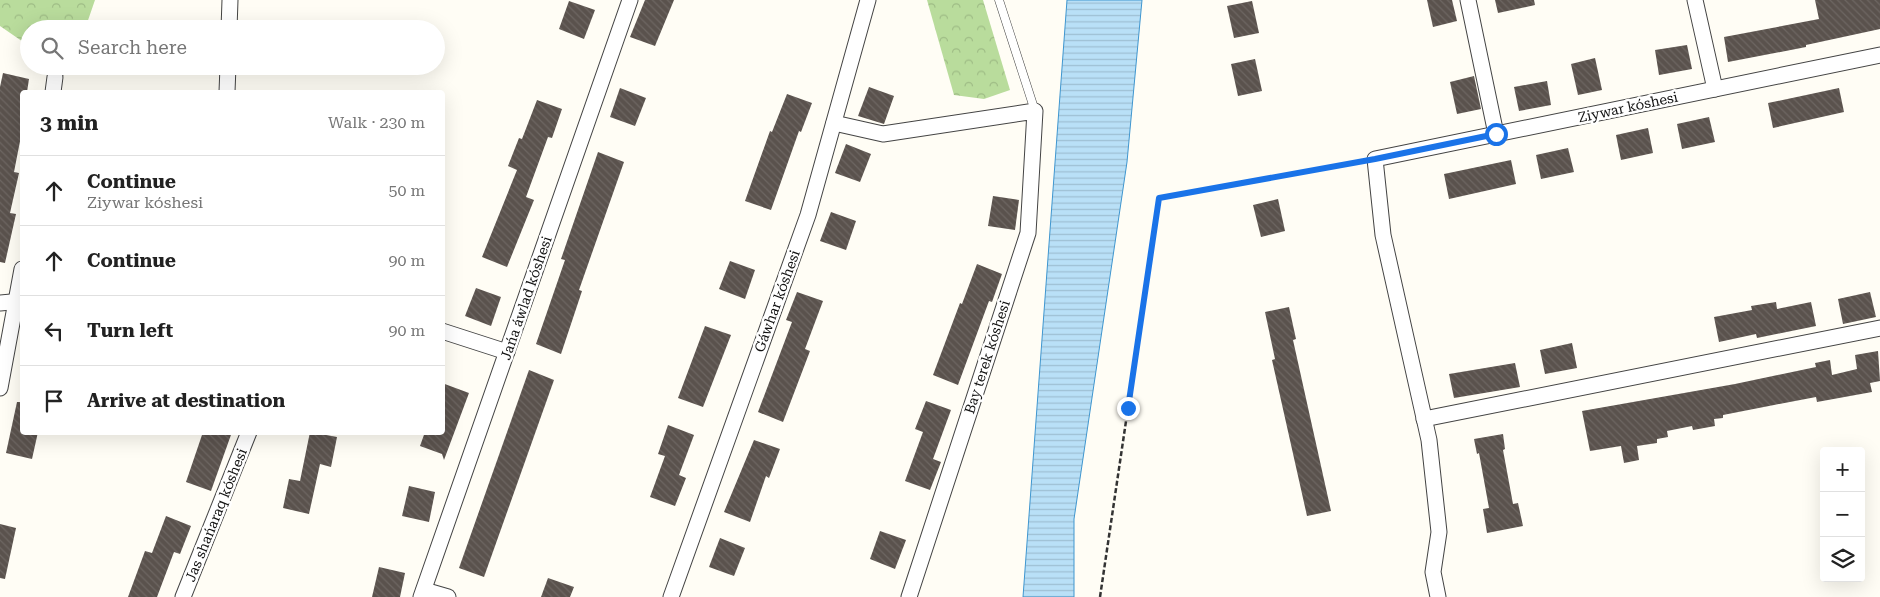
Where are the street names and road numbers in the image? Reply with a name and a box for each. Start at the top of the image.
street label: Ziywar kóshesi [1577,89,1680,125]
street label: Jańa áwlad kóshesi [497,233,555,362]
street label: Gáwhar kóshesi [751,247,803,354]
street label: Bay terek kóshesi [961,298,1013,416]
street label: Jas shańaraq kóshesi [182,446,250,584]

